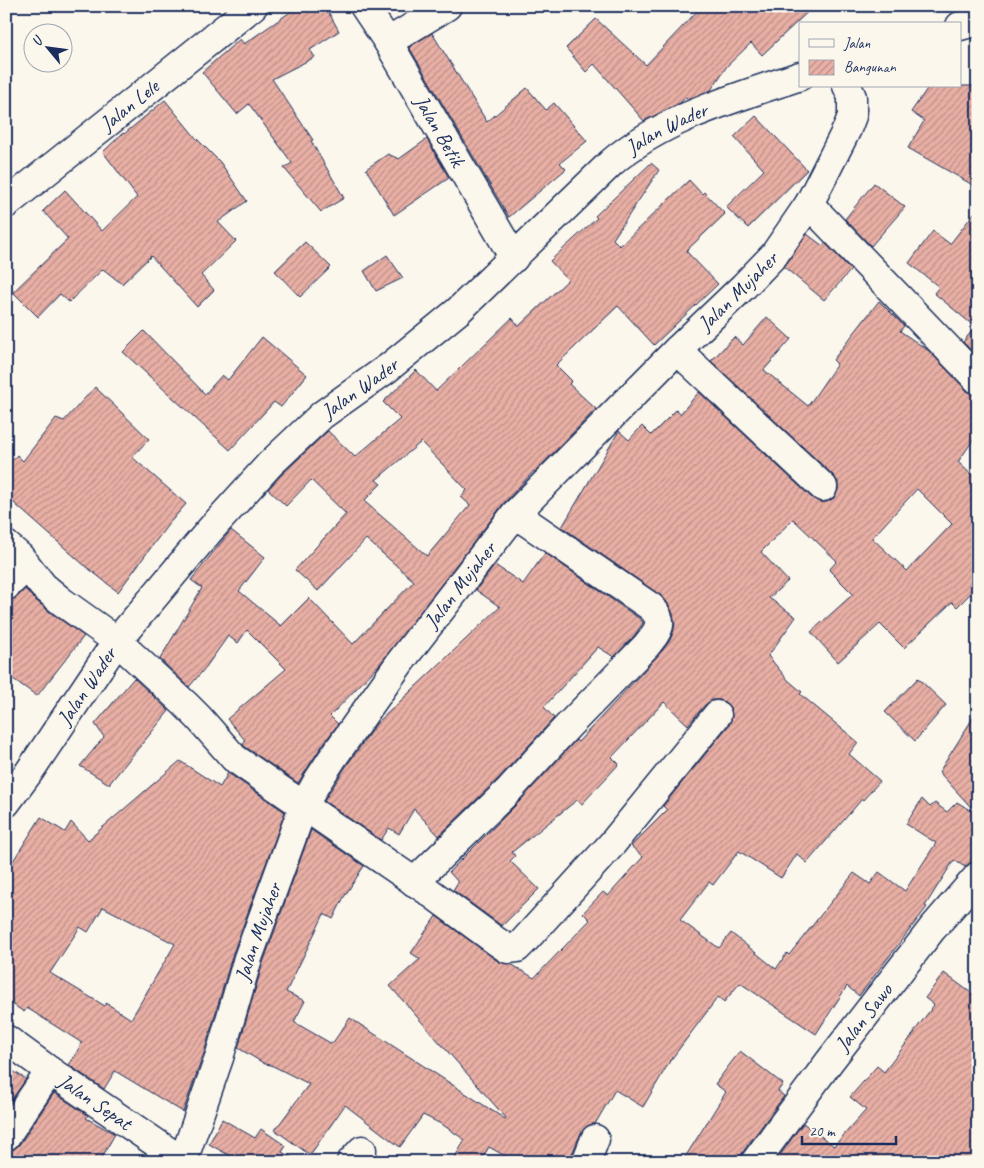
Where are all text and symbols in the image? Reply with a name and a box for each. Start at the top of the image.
north arrow [22,22,72,72]
legend [799,22,962,88]
text: U [28,32,48,49]
text: Jalan [843,34,871,53]
text: Bangunan [844,58,897,77]
street label: Jalan Lele [94,72,166,137]
street label: Jalan Betik [408,90,472,173]
street label: Jalan Wader [620,96,713,161]
street label: Jalan Mujaher [691,245,784,337]
street label: Jalan Wader [315,351,405,425]
street label: Jalan Mujaher [418,535,502,634]
street label: Jalan Wader [51,640,123,731]
street label: Jalan Mujaher [229,878,288,985]
street label: Jalan Sawo [829,977,899,1057]
street label: Jalan Sepat [53,1067,139,1137]
scale bar [802,1113,895,1145]
text: 20 m [809,1122,836,1141]

